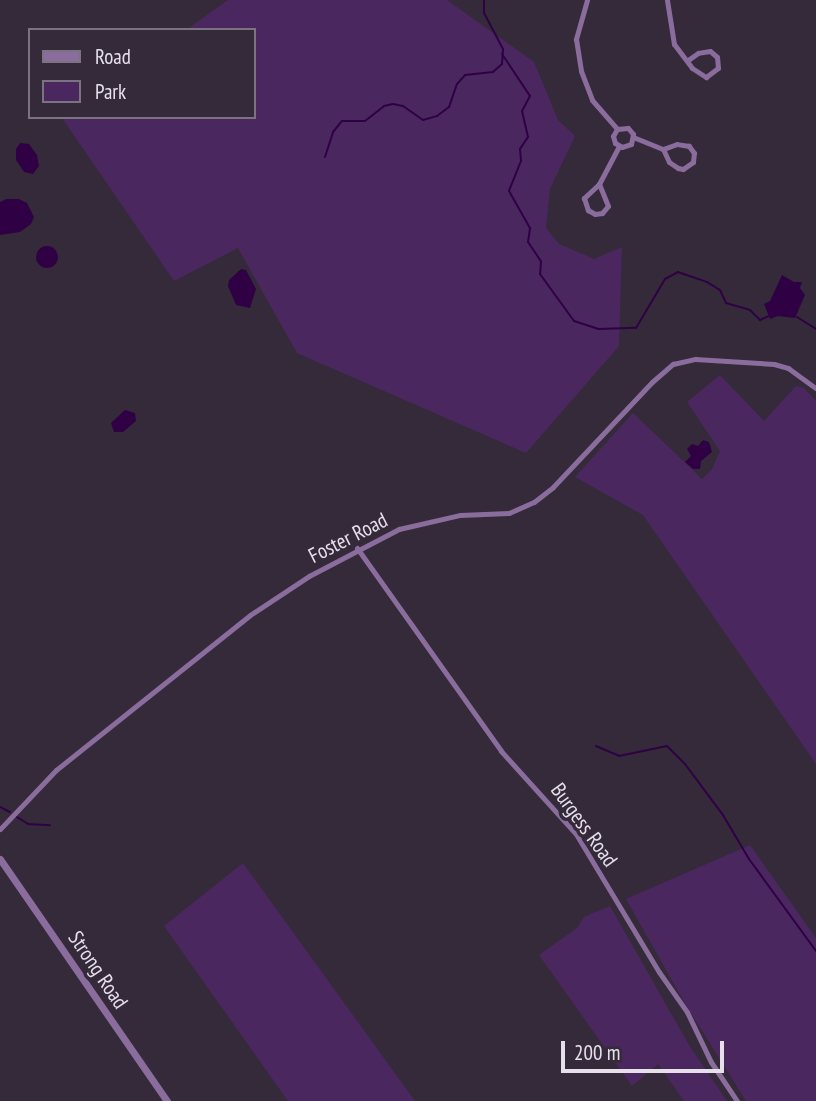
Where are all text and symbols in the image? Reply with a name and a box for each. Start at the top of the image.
legend [28,28,256,119]
text: Road [95,43,131,70]
text: Park [95,78,126,105]
street label: Foster Road [304,507,392,569]
street label: Burgess Road [545,778,623,872]
street label: Strong Road [63,926,133,1014]
scale bar [564,1028,727,1072]
text: 200 m [574,1039,620,1066]

